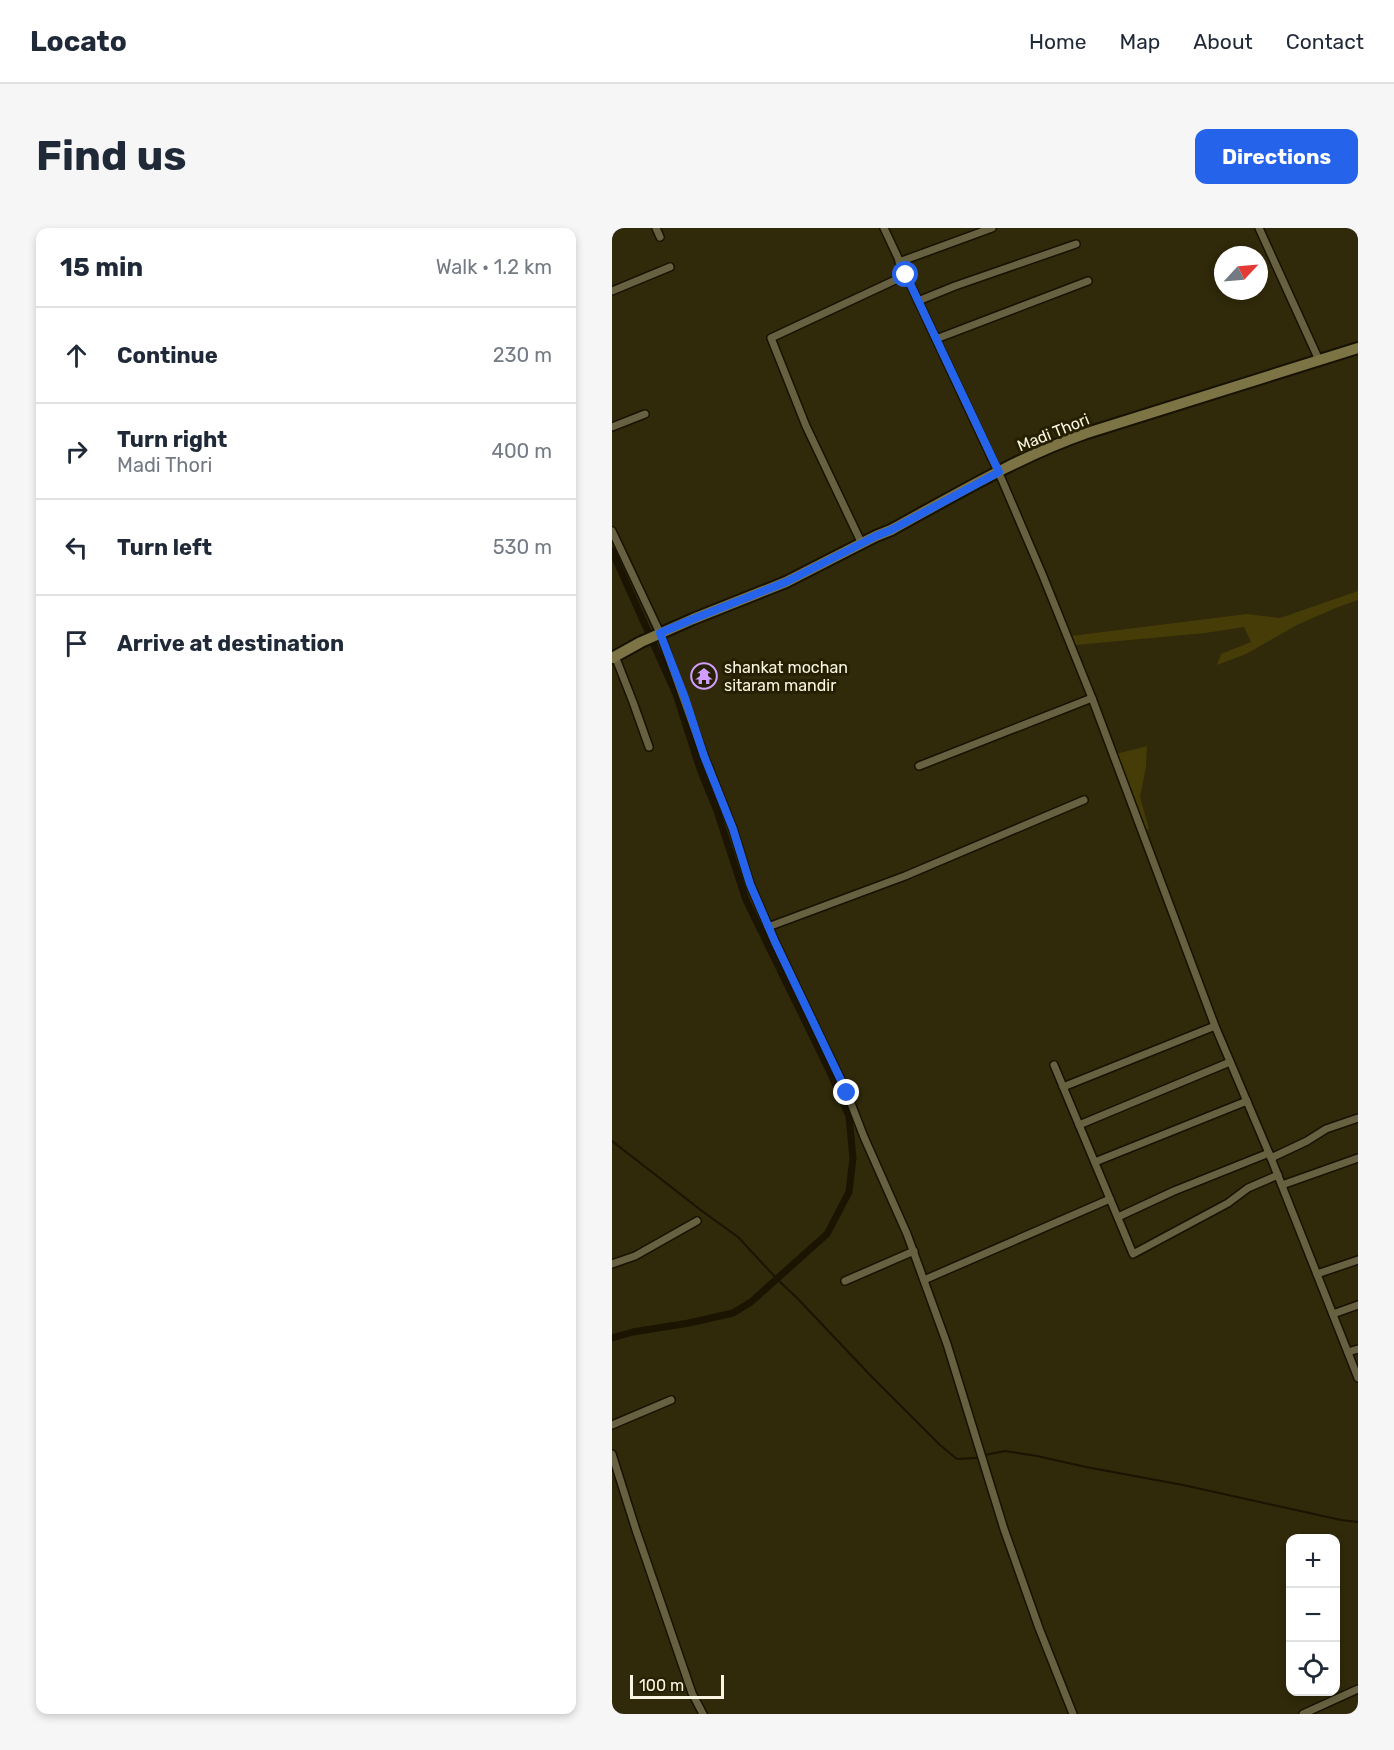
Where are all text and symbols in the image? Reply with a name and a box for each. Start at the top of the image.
text: Locato [30,25,127,58]
text: Home [1029,29,1086,54]
text: Map [1119,29,1160,54]
text: About [1193,29,1253,54]
text: Contact [1286,29,1364,54]
button: Directions [1195,129,1358,184]
text: Find us [36,131,187,181]
north arrow [1214,246,1268,300]
text: 15 min [60,252,143,283]
text: Walk · 1.2 km [436,255,552,279]
route start [892,261,918,287]
icon: ahead [60,339,93,372]
text: Continue [117,342,218,369]
text: 230 m [493,343,552,367]
street label: Madi Thori [1014,409,1092,456]
text: Turn right [117,426,227,453]
icon: right [60,435,93,468]
text: 400 m [492,439,552,463]
text: Madi Thori [117,453,212,477]
icon: left [60,531,93,564]
text: Turn left [117,534,212,561]
text: 530 m [493,535,552,559]
icon: arrive [60,627,93,660]
text: Arrive at destination [117,630,344,657]
place label: shankat mochan sitaram mandir [724,658,848,695]
temple icon: shankat mochan sitaram mandir [689,661,719,691]
route end [833,1079,859,1105]
map controls [1286,1534,1340,1696]
button: + [1286,1534,1340,1588]
button: − [1286,1588,1340,1642]
button: locate [1286,1642,1340,1696]
scale bar [630,1672,724,1700]
text: 100 m [639,1676,684,1695]

